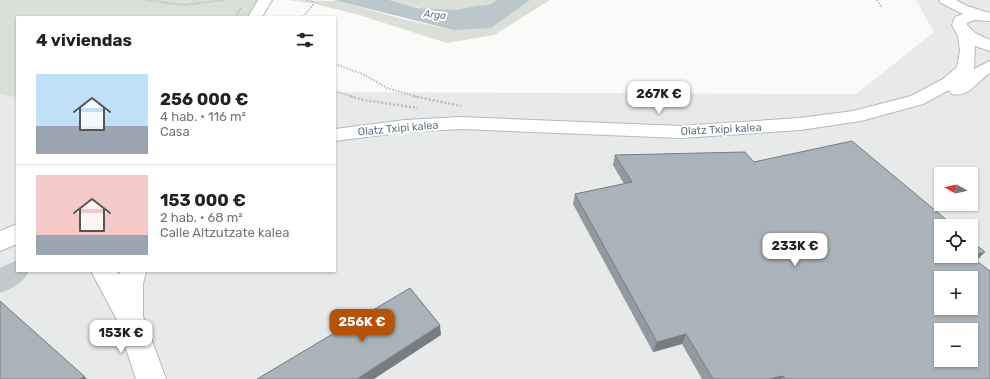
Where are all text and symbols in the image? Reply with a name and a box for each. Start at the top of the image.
water label: Arga [422,8,447,22]
icon: filters [294,29,316,51]
text: 4 viviendas [36,30,132,50]
pin: 267K € [626,81,692,115]
text: 267K € [636,86,682,101]
text: 256 000 € [160,89,248,109]
icon: home [68,90,116,138]
text: 4 hab. · 116 m² [160,109,246,124]
street label: Olatz Txipi kalea [357,118,439,139]
street label: Olatz Txipi kalea [680,121,762,138]
text: Casa [160,124,190,139]
north arrow [934,167,978,211]
map controls [934,167,978,367]
text: 153 000 € [160,190,246,210]
icon: home [68,191,116,239]
text: 2 hab. · 68 m² [160,210,243,225]
button: locate [934,219,978,263]
text: Calle Altzutzate kalea [160,225,289,240]
pin: 233K € [762,233,828,267]
text: 233K € [771,238,819,253]
button: + [934,271,978,315]
pin: 256K € [329,309,395,343]
text: 256K € [339,314,385,329]
pin: 153K € [88,320,154,354]
button: − [934,323,978,367]
text: 153K € [99,325,143,340]

